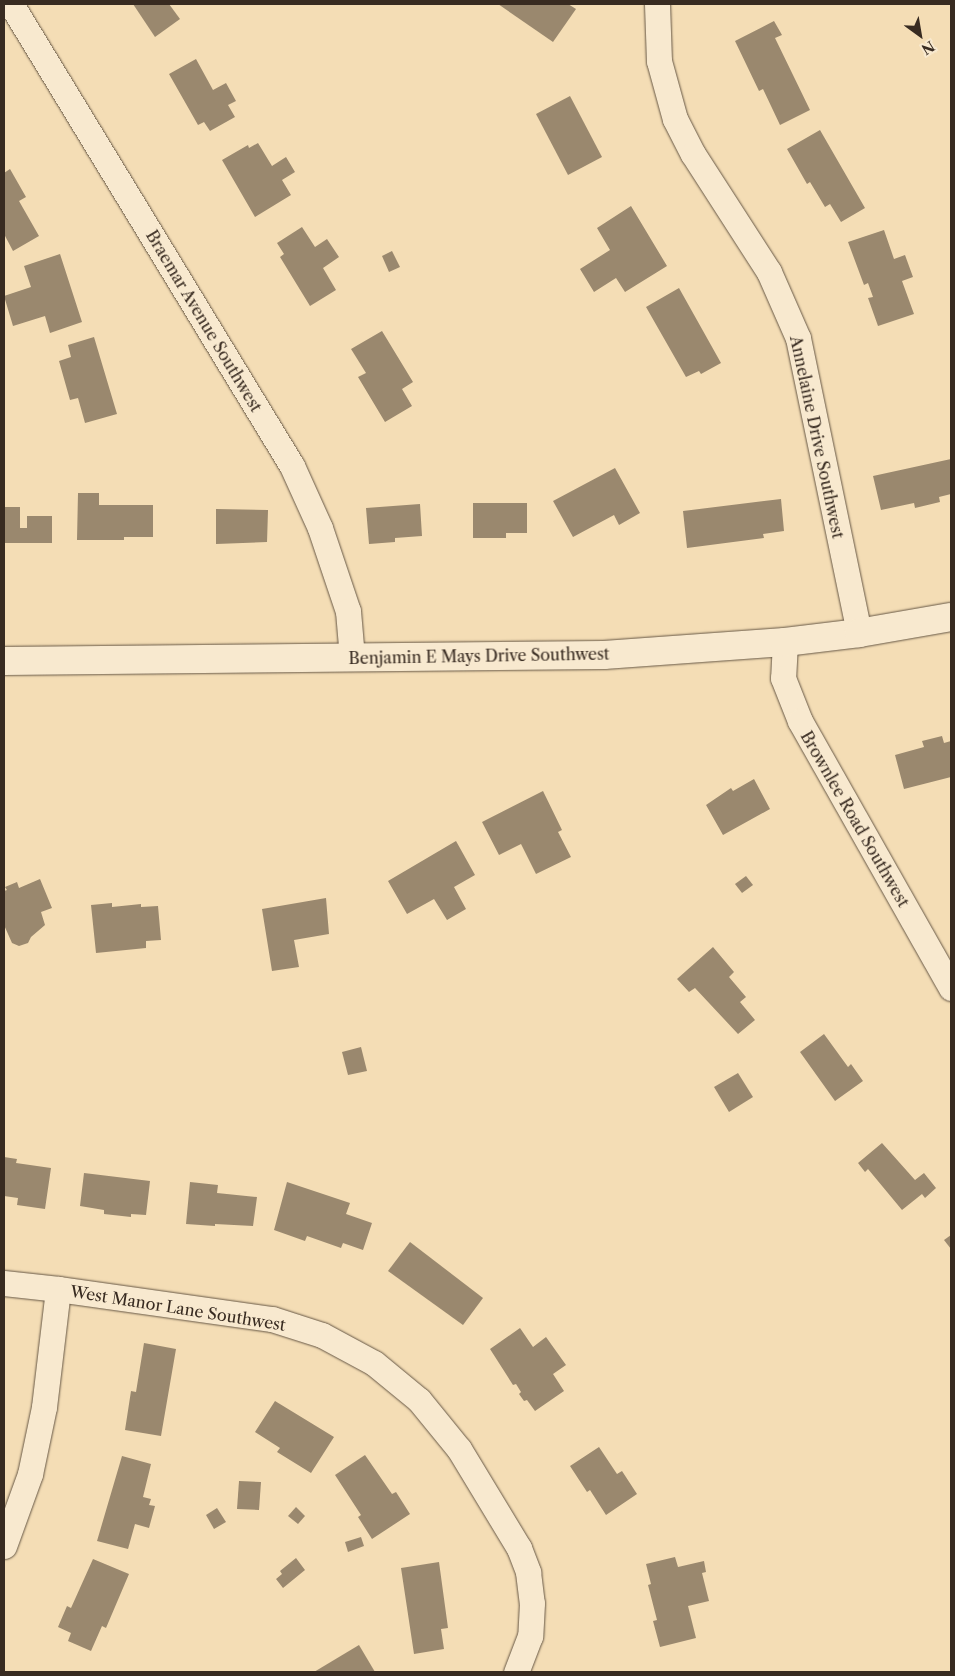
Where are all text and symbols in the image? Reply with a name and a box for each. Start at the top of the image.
north arrow [895,10,945,60]
text: N [918,37,938,59]
street label: Braemar Avenue Southwest [142,226,266,416]
street label: Annelaine Drive Southwest [786,334,848,540]
street label: Benjamin E Mays Drive Southwest [348,644,610,668]
street label: Brownlee Road Southwest [797,728,913,910]
street label: West Manor Lane Southwest [69,1281,287,1335]

